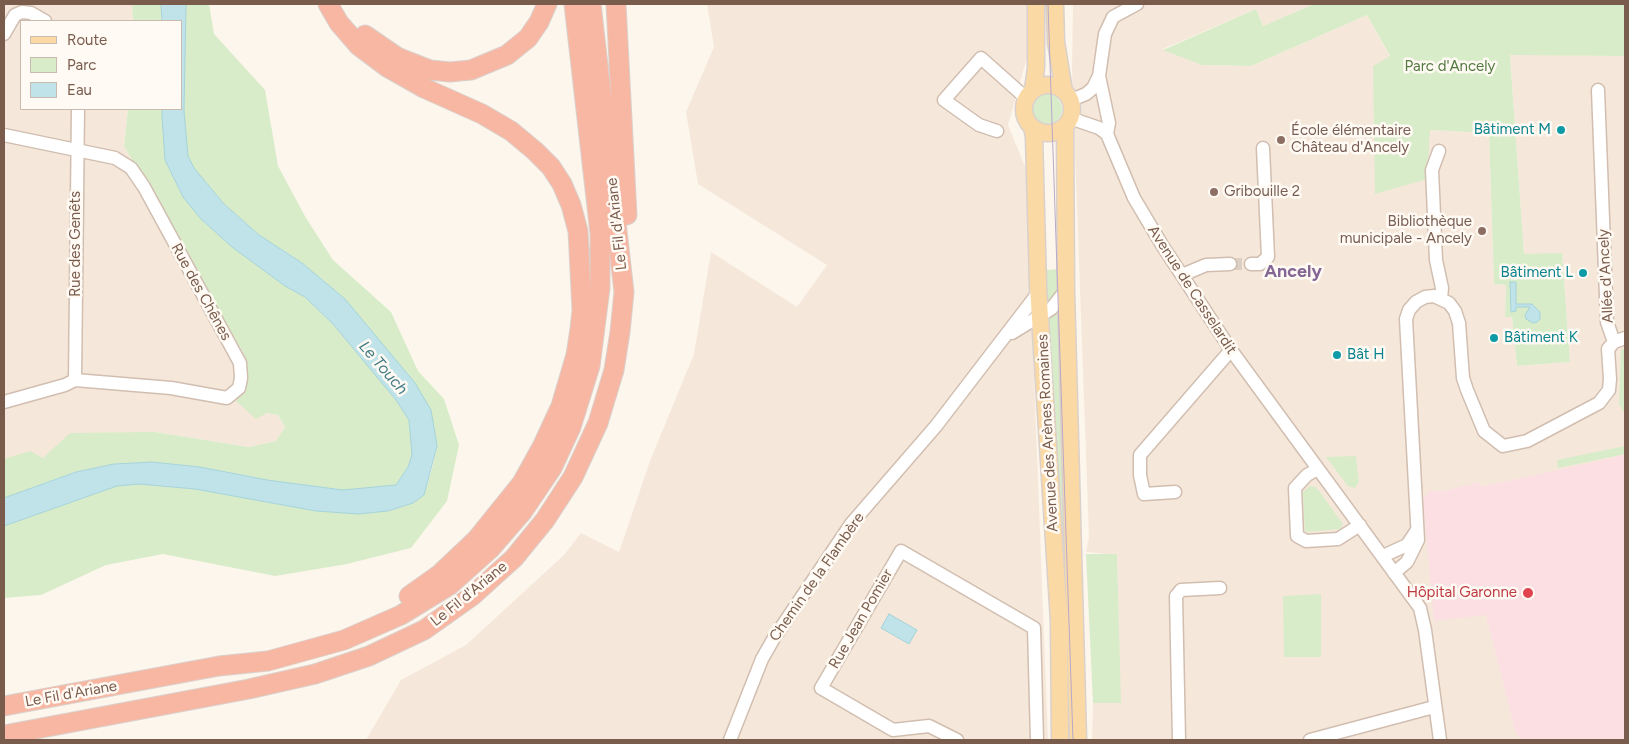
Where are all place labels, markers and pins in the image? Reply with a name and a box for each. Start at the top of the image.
place label: Bâtiment M [1474,121,1551,139]
place label: École élémentaire Château d'Ancely [1291,122,1411,157]
marker: Bâtiment M [1555,124,1567,136]
marker: École élémentaire Château d'Ancely [1275,134,1287,146]
place label: Gribouille 2 [1224,183,1300,201]
marker: Gribouille 2 [1208,186,1220,198]
place label: Bibliothèque municipale - Ancely [1340,213,1472,248]
marker: Bibliothèque municipale - Ancely [1476,225,1488,237]
place label: Bâtiment L [1501,264,1573,282]
marker: Bâtiment L [1577,267,1589,279]
place label: Bâtiment K [1504,329,1578,347]
marker: Bâtiment K [1488,332,1500,344]
place label: Bât H [1347,346,1384,364]
marker: Bât H [1331,349,1343,361]
place label: Hôpital Garonne [1407,584,1517,602]
marker: Hôpital Garonne [1521,586,1535,600]

